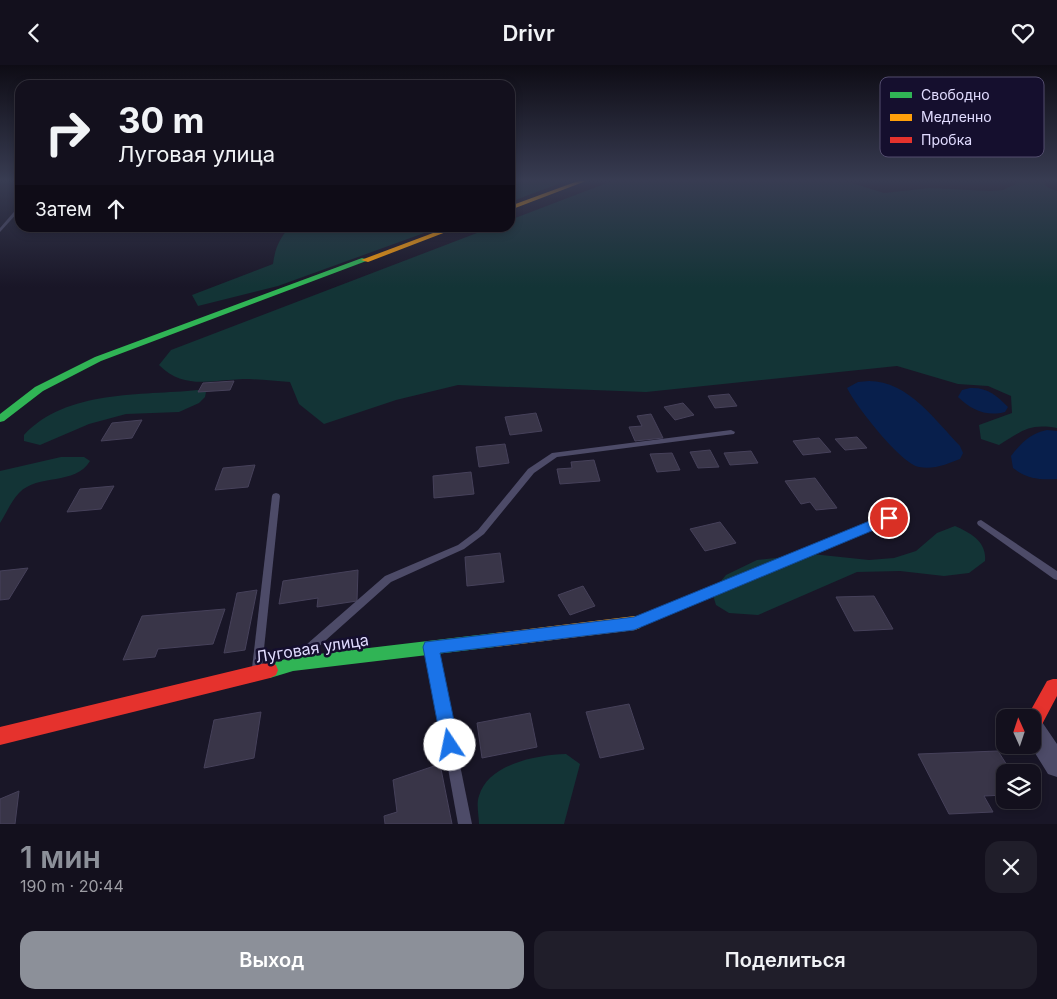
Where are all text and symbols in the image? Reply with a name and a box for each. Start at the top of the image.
icon: back [20,19,48,47]
icon: heart [1009,19,1037,47]
text: Drivr [502,20,555,46]
legend [880,77,1044,157]
text: Свободно [921,86,990,103]
text: 30 m [118,99,204,141]
icon: right [35,100,100,165]
text: Медленно [921,108,992,125]
text: Пробка [921,131,972,148]
text: Луговая улица [118,141,275,167]
icon: ahead [102,195,130,223]
text: Затем [35,198,92,221]
pin [868,497,910,539]
icon: arrive [875,504,903,532]
street label: Луговая улица [254,629,370,667]
north arrow [996,709,1041,754]
map controls [996,709,1041,809]
position arrow [423,718,475,770]
button: layers [996,764,1041,809]
text: 1 мин [20,839,101,875]
button: close [985,841,1037,893]
text: 190 m · 20:44 [20,876,124,896]
button: Выход [20,931,524,989]
button: Поделиться [534,931,1037,989]

